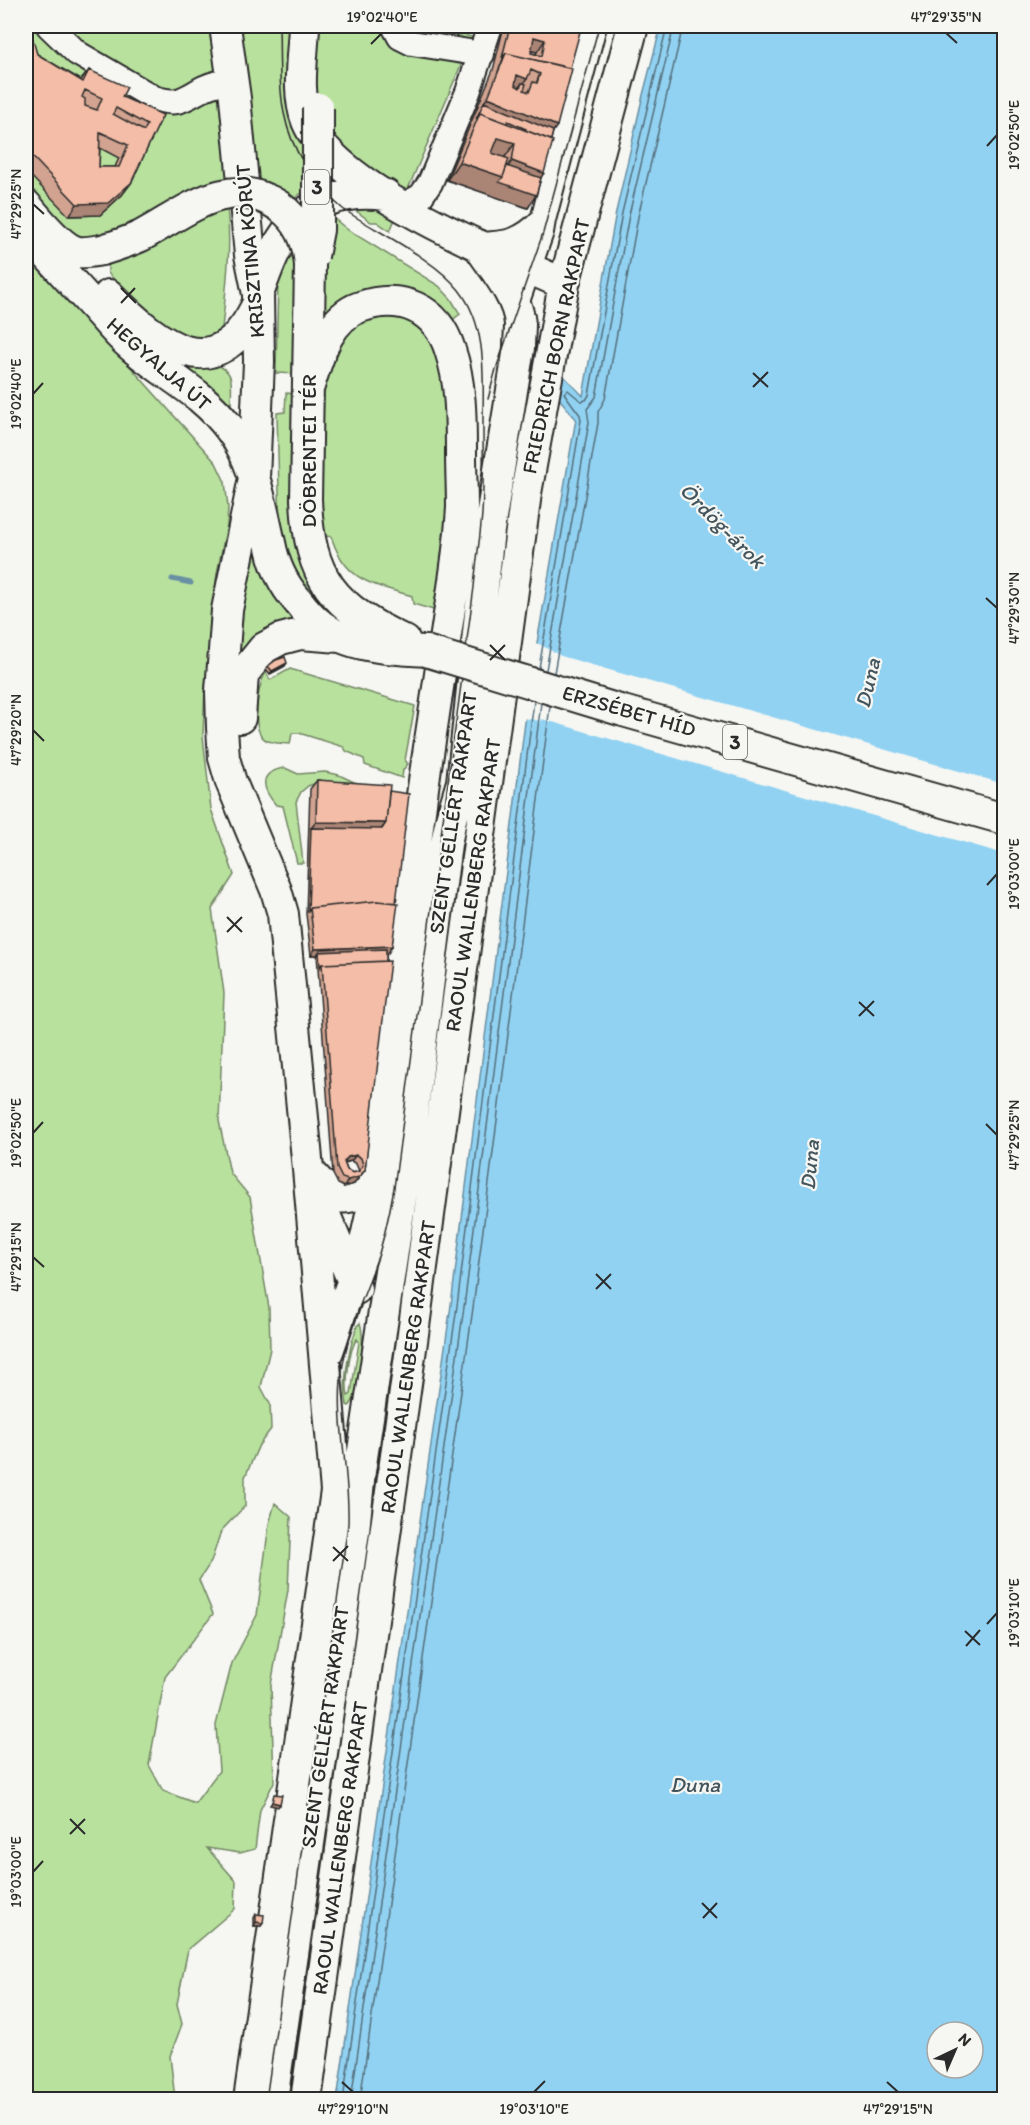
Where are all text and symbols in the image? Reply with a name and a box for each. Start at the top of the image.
text: 19°02'40"E [346,8,418,26]
text: 47°29'35"N [910,8,982,26]
text: 19°02'50"E [1005,100,1023,170]
street label: KRISZTINA KÖRÚT [229,163,270,339]
text: 47°29'25"N [7,169,25,239]
road number: 3 [305,170,329,204]
street label: FRIEDRICH BORN RAKPART [516,216,595,476]
street label: HEGYALJA ÚT [102,311,217,416]
text: 19°02'40"E [7,358,25,430]
street label: DÖBRENTEI TÉR [296,374,321,528]
water label: Ördög-árok [674,477,773,575]
text: 47°29'30"N [1005,572,1023,644]
water label: Duna [849,655,887,711]
street label: ERZSÉBET HÍD [560,680,699,742]
street label: SZENT GELLÉRT RAKPART [423,690,482,936]
text: 47°29'20"N [7,694,25,766]
road number: 3 [723,725,747,759]
street label: RAOUL WALLENBERG RAKPART [440,736,506,1033]
text: 19°03'00"E [1005,838,1023,910]
text: 19°02'50"E [7,1098,25,1168]
text: 47°29'25"N [1005,1100,1023,1170]
water label: Duna [794,1138,825,1191]
street label: RAOUL WALLENBERG RAKPART [375,1218,441,1515]
text: 47°29'15"N [7,1222,25,1292]
text: 19°03'10"E [1005,1578,1023,1648]
street label: SZENT GELLÉRT RAKPART [295,1604,354,1850]
street label: RAOUL WALLENBERG RAKPART [307,1699,373,1996]
water label: Duna [670,1771,721,1798]
text: 19°03'00"E [7,1836,25,1908]
north arrow [925,2020,985,2080]
text: N [955,2029,976,2050]
text: 47°29'10"N [317,2100,389,2118]
text: 19°03'10"E [499,2100,569,2118]
text: 47°29'15"N [863,2100,933,2118]

